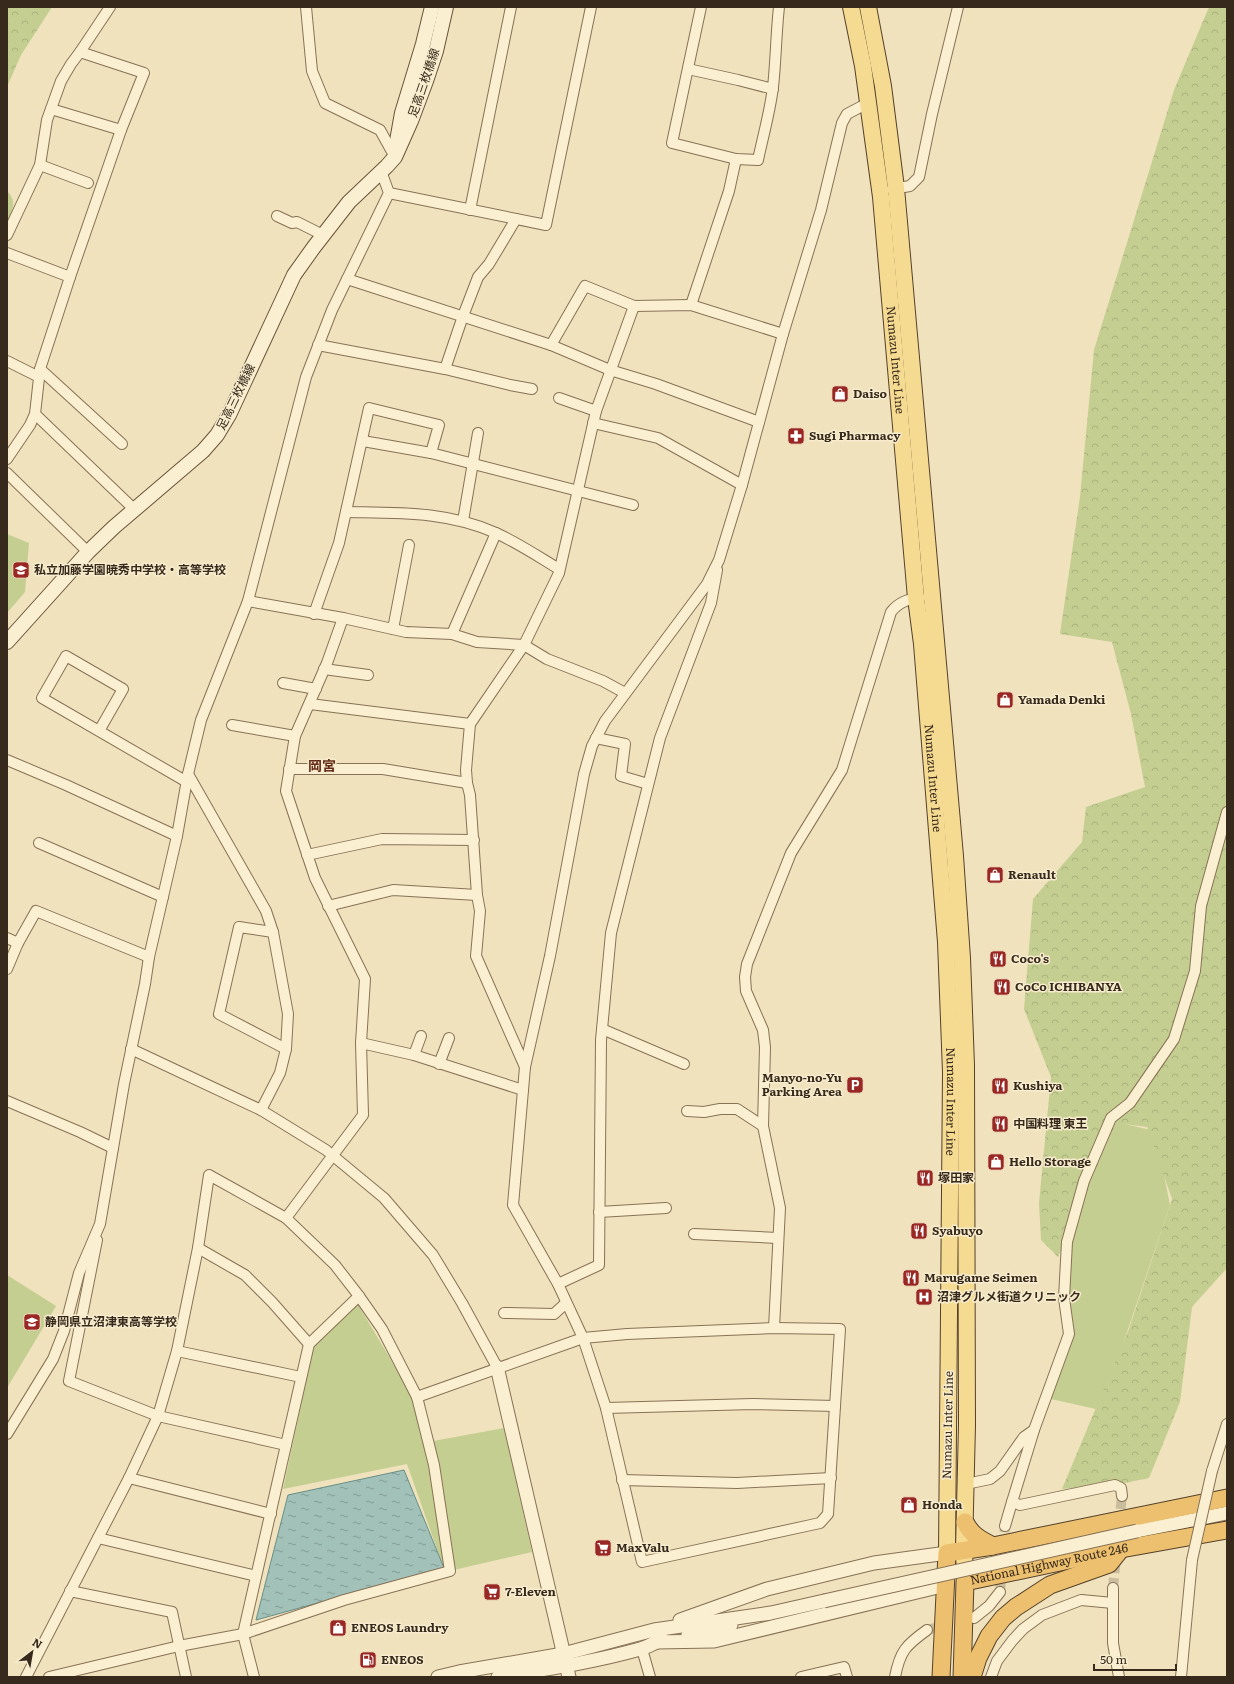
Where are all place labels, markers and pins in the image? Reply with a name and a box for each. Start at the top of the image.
shop icon: Daiso [830,384,850,404]
place label: Daiso [853,384,888,402]
pharmacy icon: Sugi Pharmacy [786,426,806,446]
place label: Sugi Pharmacy [809,426,901,444]
school or university icon: 私立加藤学園暁秀中学校・高等学校 [11,560,31,580]
place label: 私立加藤学園暁秀中学校・高等学校 [34,560,226,578]
shop icon: Yamada Denki [995,690,1015,710]
place label: Yamada Denki [1018,690,1106,708]
shop icon: Renault [985,865,1005,885]
place label: Renault [1008,865,1057,883]
restaurant icon: Coco's [988,949,1008,969]
place label: Coco's [1011,949,1049,967]
restaurant icon: CoCo ICHIBANYA [992,977,1012,997]
place label: CoCo ICHIBANYA [1015,977,1122,995]
place label: Manyo-no-Yu Parking Area [762,1068,842,1100]
parking icon: Manyo-no-Yu Parking Area [845,1075,865,1095]
restaurant icon: Kushiya [990,1076,1010,1096]
place label: Kushiya [1013,1076,1063,1094]
restaurant icon: 中国料理 東王 [990,1114,1010,1134]
place label: 中国料理 東王 [1013,1114,1087,1132]
shop icon: Hello Storage [986,1152,1006,1172]
place label: Hello Storage [1009,1152,1091,1170]
restaurant icon: 塚田家 [915,1168,935,1188]
place label: 塚田家 [938,1168,974,1186]
restaurant icon: Syabuyo [909,1221,929,1241]
place label: Syabuyo [932,1221,983,1239]
restaurant icon: Marugame Seimen [901,1268,921,1288]
place label: Marugame Seimen [924,1268,1038,1286]
hospital icon: 沼津グルメ街道クリニック [914,1287,934,1307]
place label: 沼津グルメ街道クリニック [937,1287,1081,1305]
school or university icon: 静岡県立沼津東高等学校 [22,1312,42,1332]
place label: 静岡県立沼津東高等学校 [45,1312,177,1330]
shop icon: Honda [899,1495,919,1515]
place label: Honda [922,1495,963,1513]
supermarket icon: MaxValu [593,1538,613,1558]
place label: MaxValu [616,1538,669,1556]
supermarket icon: 7-Eleven [482,1582,502,1602]
place label: 7-Eleven [505,1582,557,1600]
shop icon: ENEOS Laundry [328,1618,348,1638]
place label: ENEOS Laundry [351,1618,449,1636]
fuel station icon: ENEOS [358,1650,378,1670]
place label: ENEOS [381,1650,424,1668]

